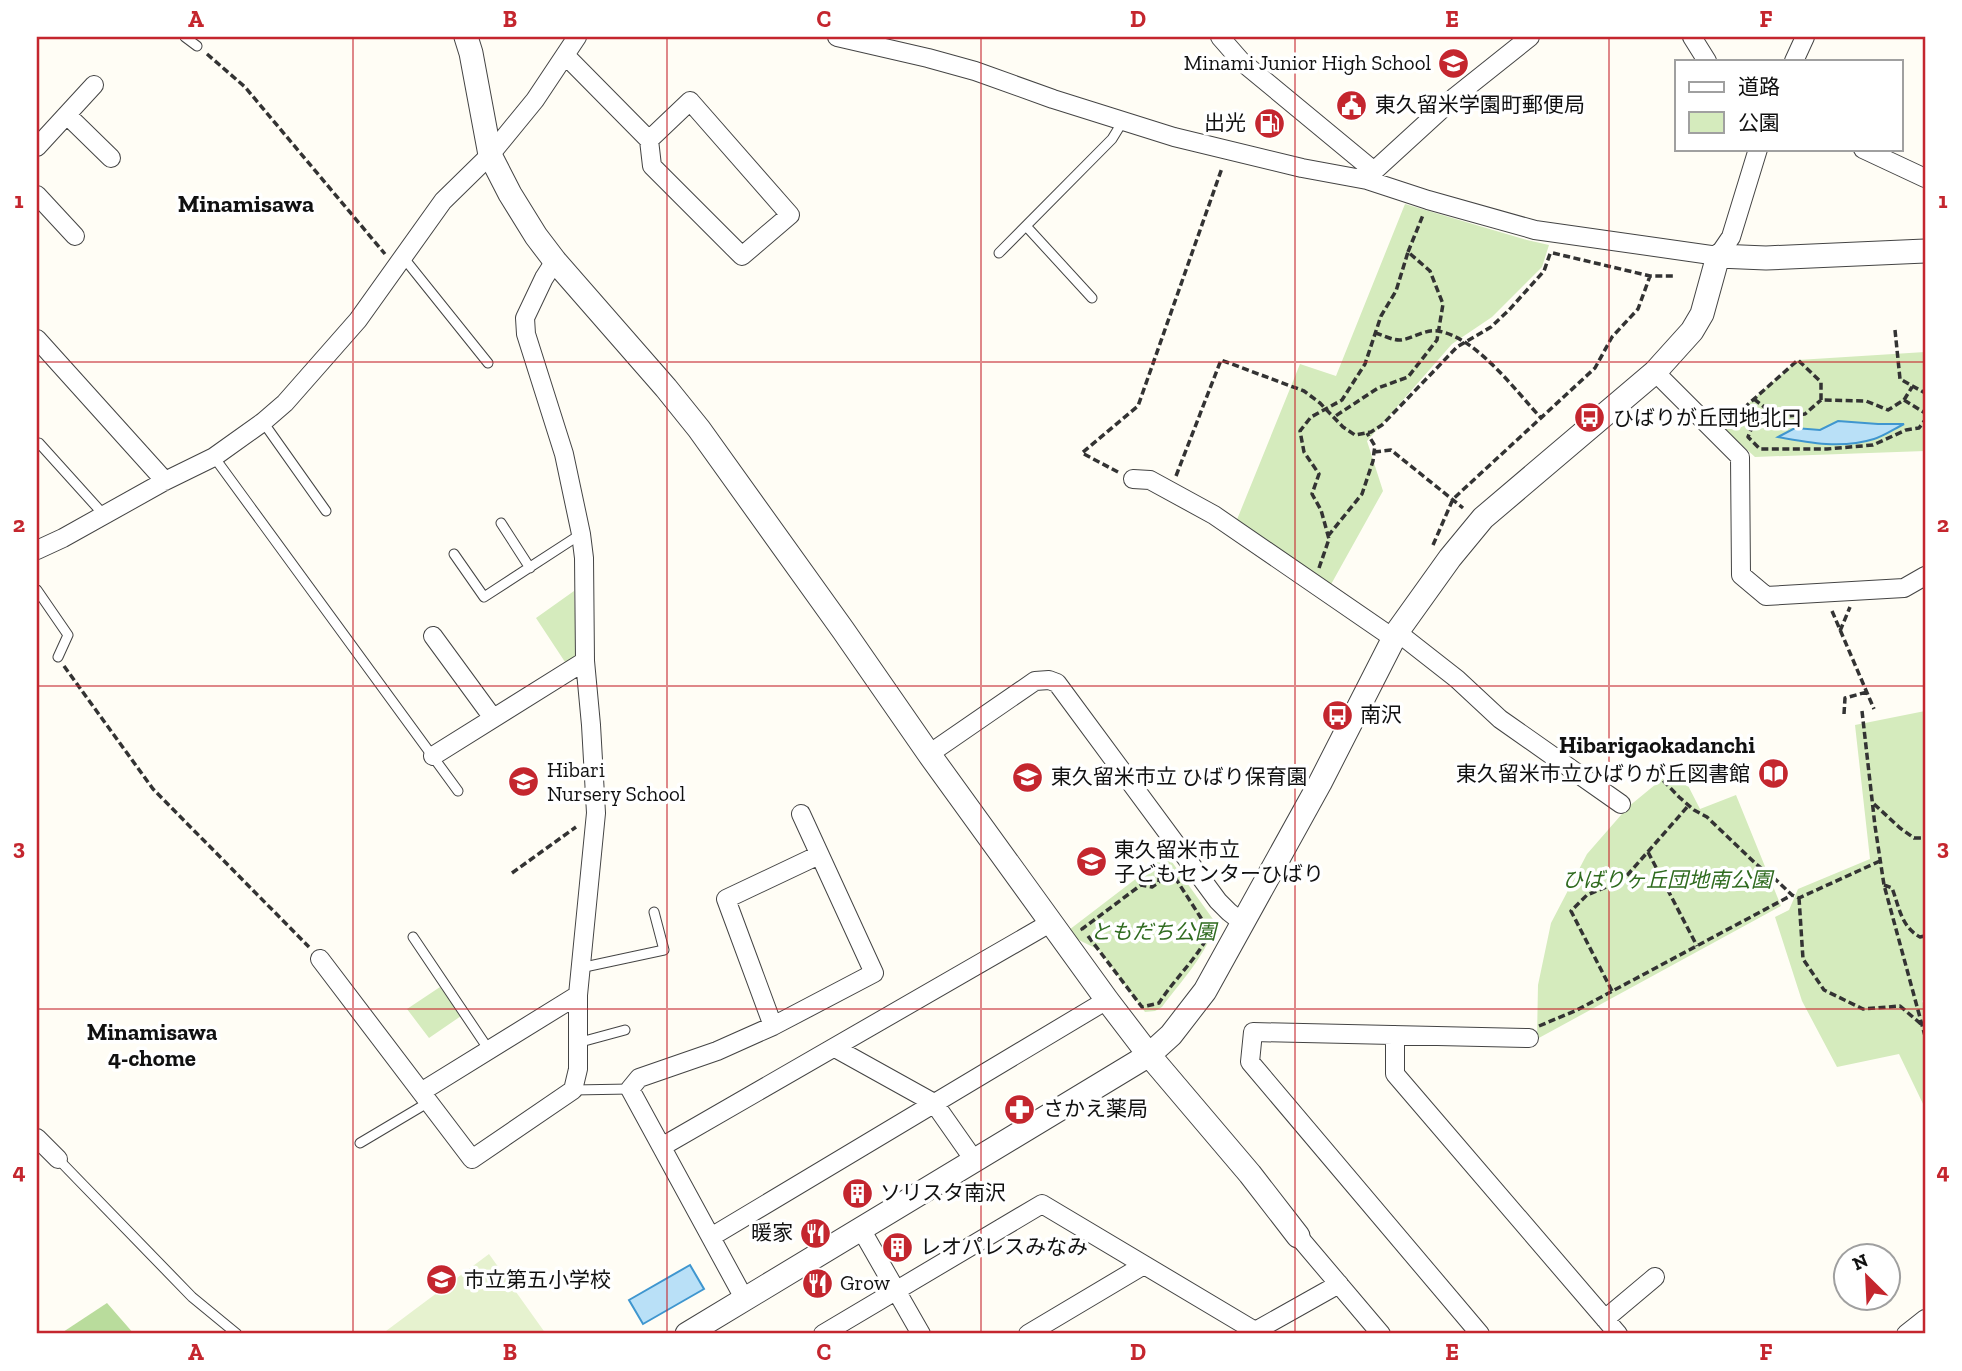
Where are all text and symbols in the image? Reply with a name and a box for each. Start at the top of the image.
text: A [188,5,204,33]
text: B [503,5,517,33]
text: C [817,5,831,33]
text: D [1130,5,1146,33]
text: E [1445,5,1459,33]
text: F [1759,5,1773,33]
school or university icon: Minami Junior High School [1437,46,1471,80]
place label: Minami Junior High School [1184,50,1431,75]
legend [1675,60,1902,150]
text: 道路 [1738,74,1780,99]
public building icon: 東久留米学園町郵便局 [1335,88,1369,122]
place label: 東久留米学園町郵便局 [1375,92,1585,117]
fuel station icon: 出光 [1252,106,1286,140]
place label: 出光 [1204,110,1246,135]
text: 公園 [1738,110,1780,135]
text: 1 [14,186,24,214]
text: 1 [1938,186,1948,214]
district label: Minamisawa [178,189,314,218]
bus stop icon: ひばりが丘団地北口 [1573,401,1607,435]
place label: ひばりが丘団地北口 [1613,405,1802,430]
text: 2 [13,510,25,538]
text: 2 [1937,510,1949,538]
bus stop icon: 南沢 [1320,698,1354,732]
place label: 南沢 [1360,702,1402,727]
district label: Hibarigaokadanchi [1559,731,1755,759]
place label: Hibari Nursery School [547,757,686,806]
library icon: 東久留米市立ひばりが丘図書館 [1756,757,1790,791]
school or university icon: 東久留米市立 ひばり保育園 [1011,760,1045,794]
place label: 東久留米市立ひばりが丘図書館 [1456,761,1750,786]
place label: 東久留米市立 ひばり保育園 [1051,764,1308,789]
school or university icon: Hibari Nursery School [507,765,541,799]
text: 3 [13,833,25,861]
text: 3 [1937,833,1949,861]
place label: 東久留米市立 子どもセンターひばり [1114,837,1324,886]
school or university icon: 東久留米市立 子どもセンターひばり [1074,845,1108,879]
park label: ひばりヶ丘団地南公園 [1562,867,1775,892]
park label: ともだち公園 [1090,919,1219,944]
district label: Minamisawa 4-chome [87,1018,218,1072]
pharmacy icon: さかえ薬局 [1003,1092,1037,1126]
place label: さかえ薬局 [1043,1096,1148,1121]
text: 4 [12,1157,26,1185]
text: 4 [1936,1157,1950,1185]
building icon: ソリスタ南沢 [840,1176,874,1210]
place label: ソリスタ南沢 [880,1180,1006,1205]
restaurant icon: 暖家 [799,1216,833,1250]
place label: 暖家 [751,1220,793,1245]
building icon: レオパレスみなみ [880,1230,914,1264]
place label: レオパレスみなみ [920,1234,1088,1259]
north arrow [1832,1242,1902,1312]
text: N [1849,1248,1872,1275]
school or university icon: 市立第五小学校 [424,1263,458,1297]
restaurant icon: Grow [800,1266,834,1300]
place label: 市立第五小学校 [464,1267,611,1292]
place label: Grow [840,1270,890,1295]
text: A [188,1338,204,1366]
text: B [503,1338,517,1366]
text: C [817,1338,831,1366]
text: D [1130,1338,1146,1366]
text: E [1445,1338,1459,1366]
text: F [1759,1338,1773,1366]

